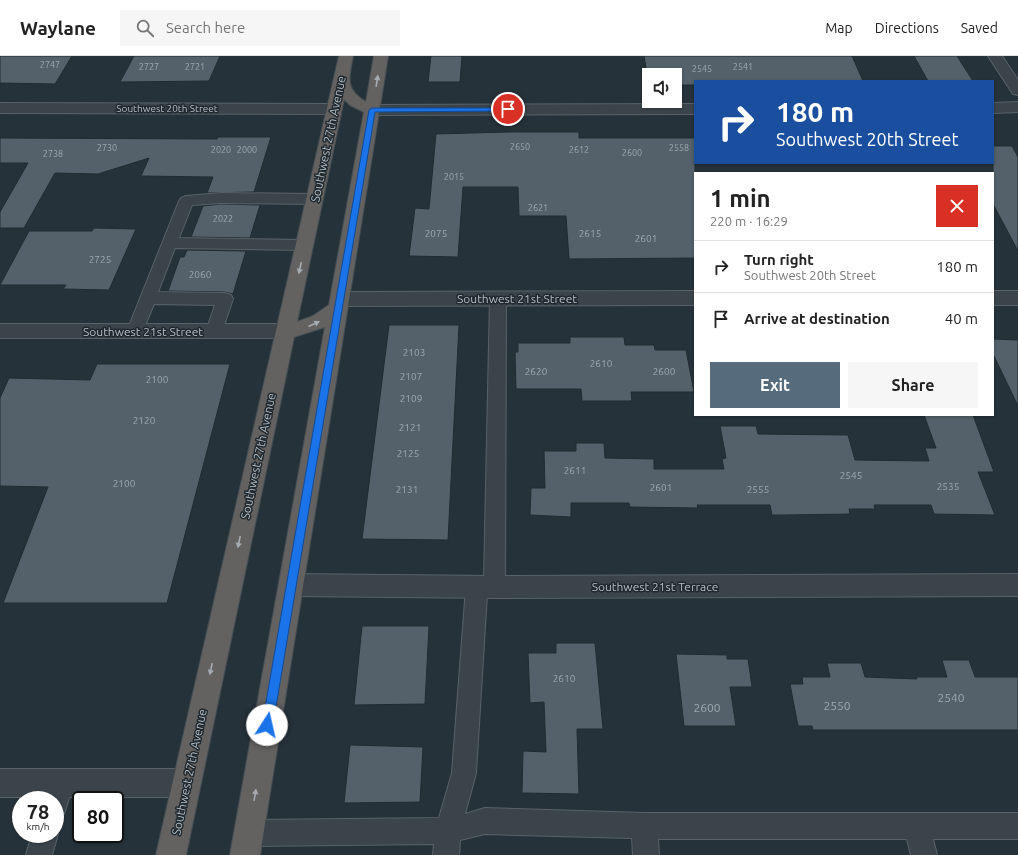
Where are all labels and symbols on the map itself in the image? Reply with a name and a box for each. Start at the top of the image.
house number: 2747 [40,60,60,70]
house number: 2727 [139,62,159,72]
house number: 2721 [185,62,205,72]
house number: 2541 [733,62,753,72]
house number: 2545 [692,64,712,74]
street label: Southwest 27th Avenue [308,75,348,203]
one-way arrow [374,75,380,87]
pin [491,92,525,126]
street label: Southwest 20th Street [116,103,218,114]
house number: 2650 [510,142,530,152]
house number: 2730 [97,143,117,153]
house number: 2558 [669,143,689,153]
house number: 2020 [211,145,231,155]
house number: 2000 [237,145,257,155]
house number: 2612 [569,145,589,155]
house number: 2600 [622,148,642,158]
house number: 2738 [43,149,63,159]
house number: 2015 [444,172,464,182]
house number: 2621 [528,203,548,213]
house number: 2022 [213,214,233,224]
house number: 2075 [425,228,447,239]
house number: 2615 [579,228,601,239]
house number: 2601 [635,233,657,244]
house number: 2725 [89,254,111,265]
one-way arrow [296,261,302,274]
house number: 2060 [189,269,212,280]
street label: Southwest 21st Street [457,292,577,305]
one-way arrow [308,321,320,328]
street label: Southwest 21st Street [83,325,203,338]
house number: 2103 [403,347,425,358]
house number: 2610 [590,358,613,369]
house number: 2620 [525,366,548,377]
house number: 2600 [653,366,676,377]
house number: 2107 [400,371,422,382]
house number: 2100 [146,374,169,385]
street label: Southwest 27th Avenue [238,392,278,520]
house number: 2109 [400,393,422,404]
house number: 2120 [133,415,156,426]
house number: 2121 [399,422,421,433]
house number: 2125 [397,448,419,459]
house number: 2611 [564,465,586,476]
house number: 2545 [840,470,862,481]
house number: 2100 [113,478,136,489]
house number: 2535 [937,481,959,492]
house number: 2601 [650,482,672,493]
house number: 2131 [396,484,418,495]
house number: 2555 [747,484,769,495]
one-way arrow [236,536,242,548]
street label: Southwest 21st Terrace [592,580,718,593]
one-way arrow [208,663,214,675]
house number: 2610 [553,673,576,684]
house number: 2540 [937,691,965,704]
house number: 2550 [823,699,851,712]
house number: 2600 [693,701,721,714]
position arrow [246,704,288,746]
street label: Southwest 27th Avenue [169,708,209,836]
one-way arrow [252,789,258,801]
speed limit sign: 80 [72,791,124,843]

